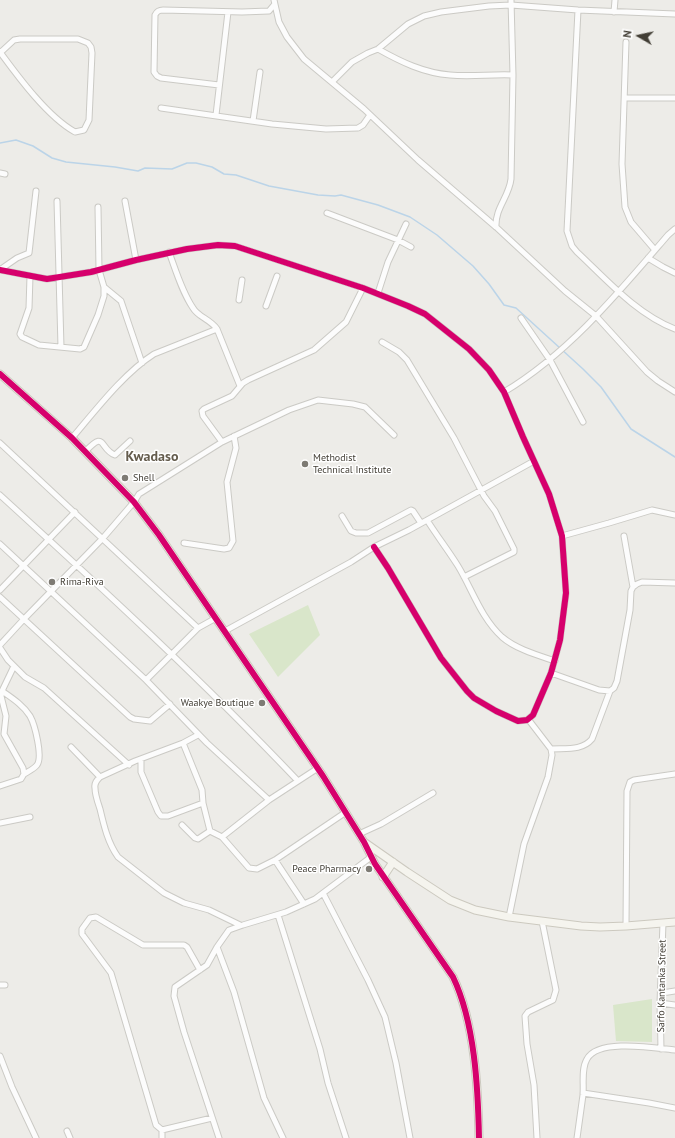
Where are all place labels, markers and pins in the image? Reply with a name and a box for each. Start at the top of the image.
place label: Methodist Technical Institute [313,452,391,476]
marker: Methodist Technical Institute [300,459,310,469]
place label: Shell [133,472,155,484]
marker: Shell [120,473,130,483]
place label: Rima-Riva [60,576,104,588]
marker: Rima-Riva [47,577,57,587]
place label: Waakye Boutique [181,697,254,709]
marker: Waakye Boutique [257,698,267,708]
place label: Peace Pharmacy [292,863,361,875]
marker: Peace Pharmacy [364,864,374,874]

